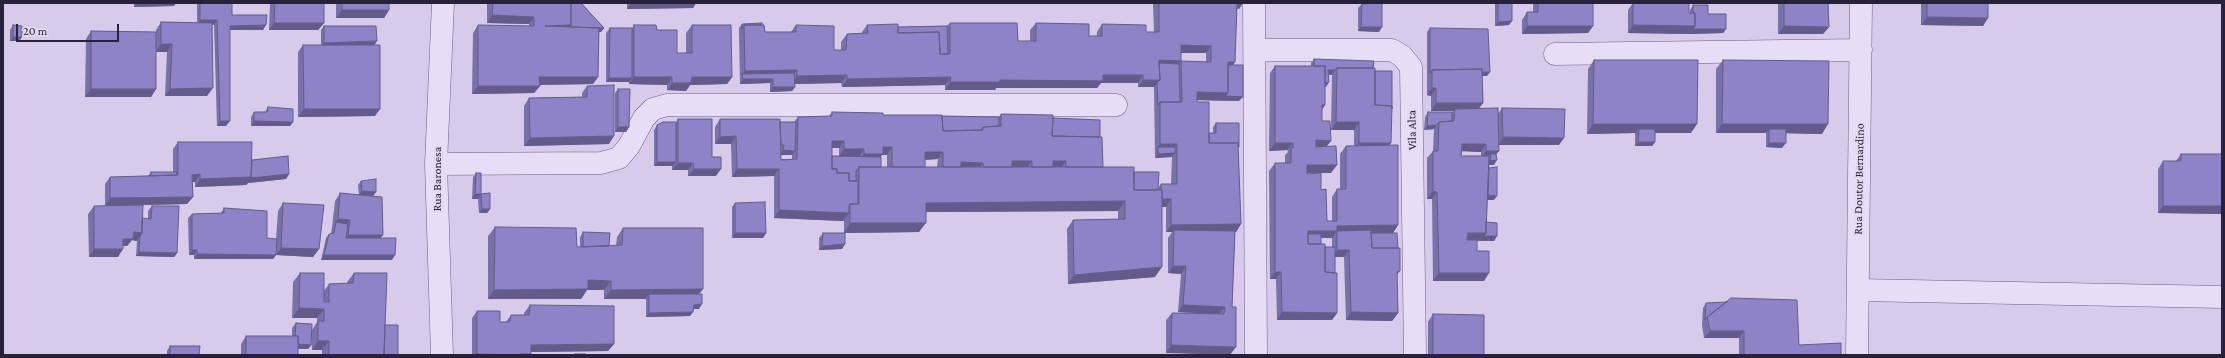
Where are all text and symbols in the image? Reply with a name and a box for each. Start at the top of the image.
scale bar [18,16,121,42]
text: 20 m [23,24,47,38]
street label: Vila Alta [1404,110,1420,150]
street label: Rua Doutor Bernardino [1851,123,1867,235]
street label: Rua Baronesa [430,147,444,211]

